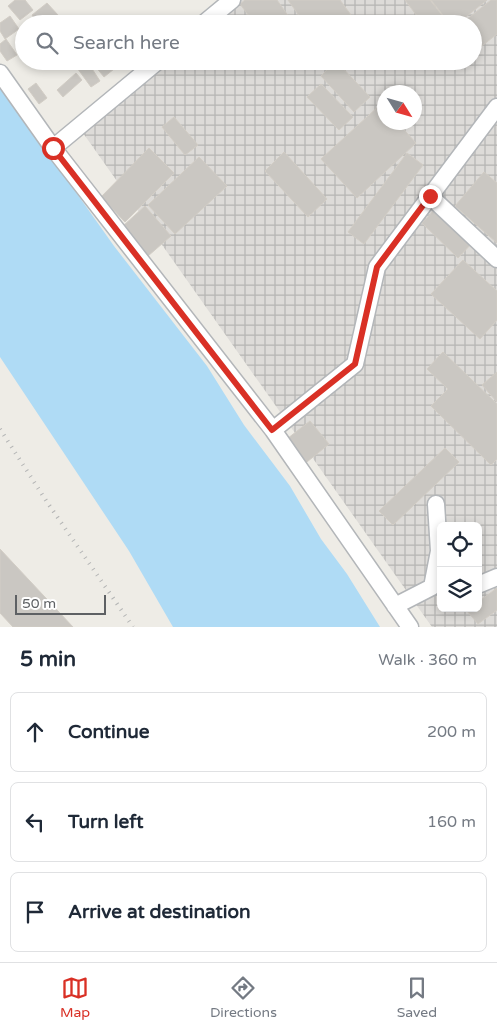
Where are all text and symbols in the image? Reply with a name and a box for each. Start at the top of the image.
search box [15,15,482,70]
icon: search [33,29,61,57]
text: Search here [73,32,180,54]
north arrow [377,85,422,130]
route start [42,137,65,160]
route end [419,185,442,208]
map controls [437,522,482,612]
button: locate [437,522,482,567]
button: layers [437,567,482,612]
scale bar [15,592,106,615]
text: 50 m [22,595,56,612]
text: 5 min [20,647,76,672]
text: Walk · 360 m [378,650,477,670]
icon: ahead [21,718,49,746]
text: Continue [68,721,150,743]
text: 200 m [427,722,476,742]
icon: left [21,808,49,836]
text: Turn left [68,811,144,833]
text: 160 m [427,812,476,832]
icon: arrive [21,898,49,926]
text: Arrive at destination [68,901,251,923]
tab: Map [60,974,90,1021]
tab: Directions [210,974,277,1021]
tab: Saved [397,974,437,1021]

